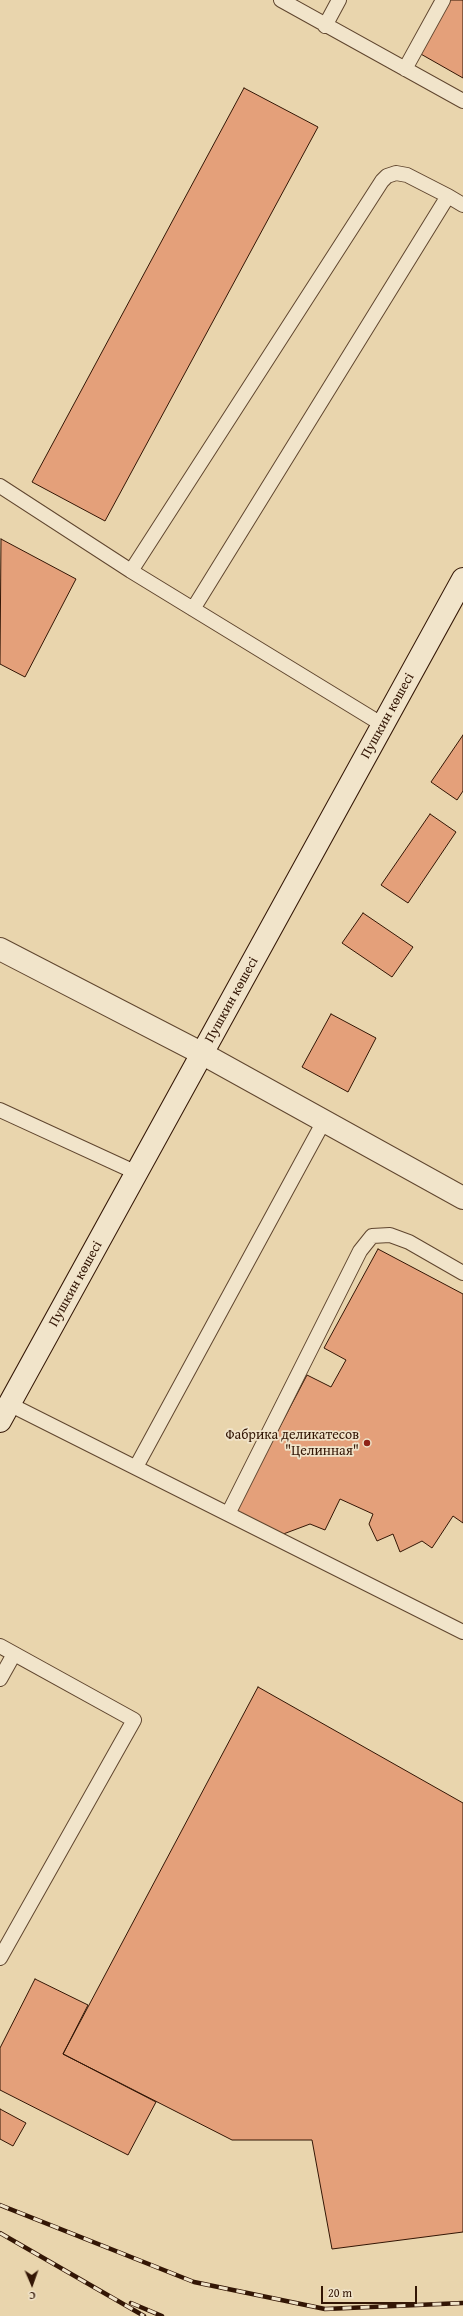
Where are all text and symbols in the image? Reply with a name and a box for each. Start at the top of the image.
street label: Пушкин көшесі [358,670,418,762]
street label: Пушкин көшесі [202,954,262,1046]
street label: Пушкин көшесі [46,1238,106,1330]
place label: Фабрика деликатесов "Целинная" [225,1427,359,1460]
marker: Фабрика деликатесов "Целинная" [362,1438,372,1448]
north arrow [12,2264,52,2304]
scale bar [323,2278,419,2304]
text: 20 m [328,2284,352,2301]
text: С [29,2288,36,2304]

